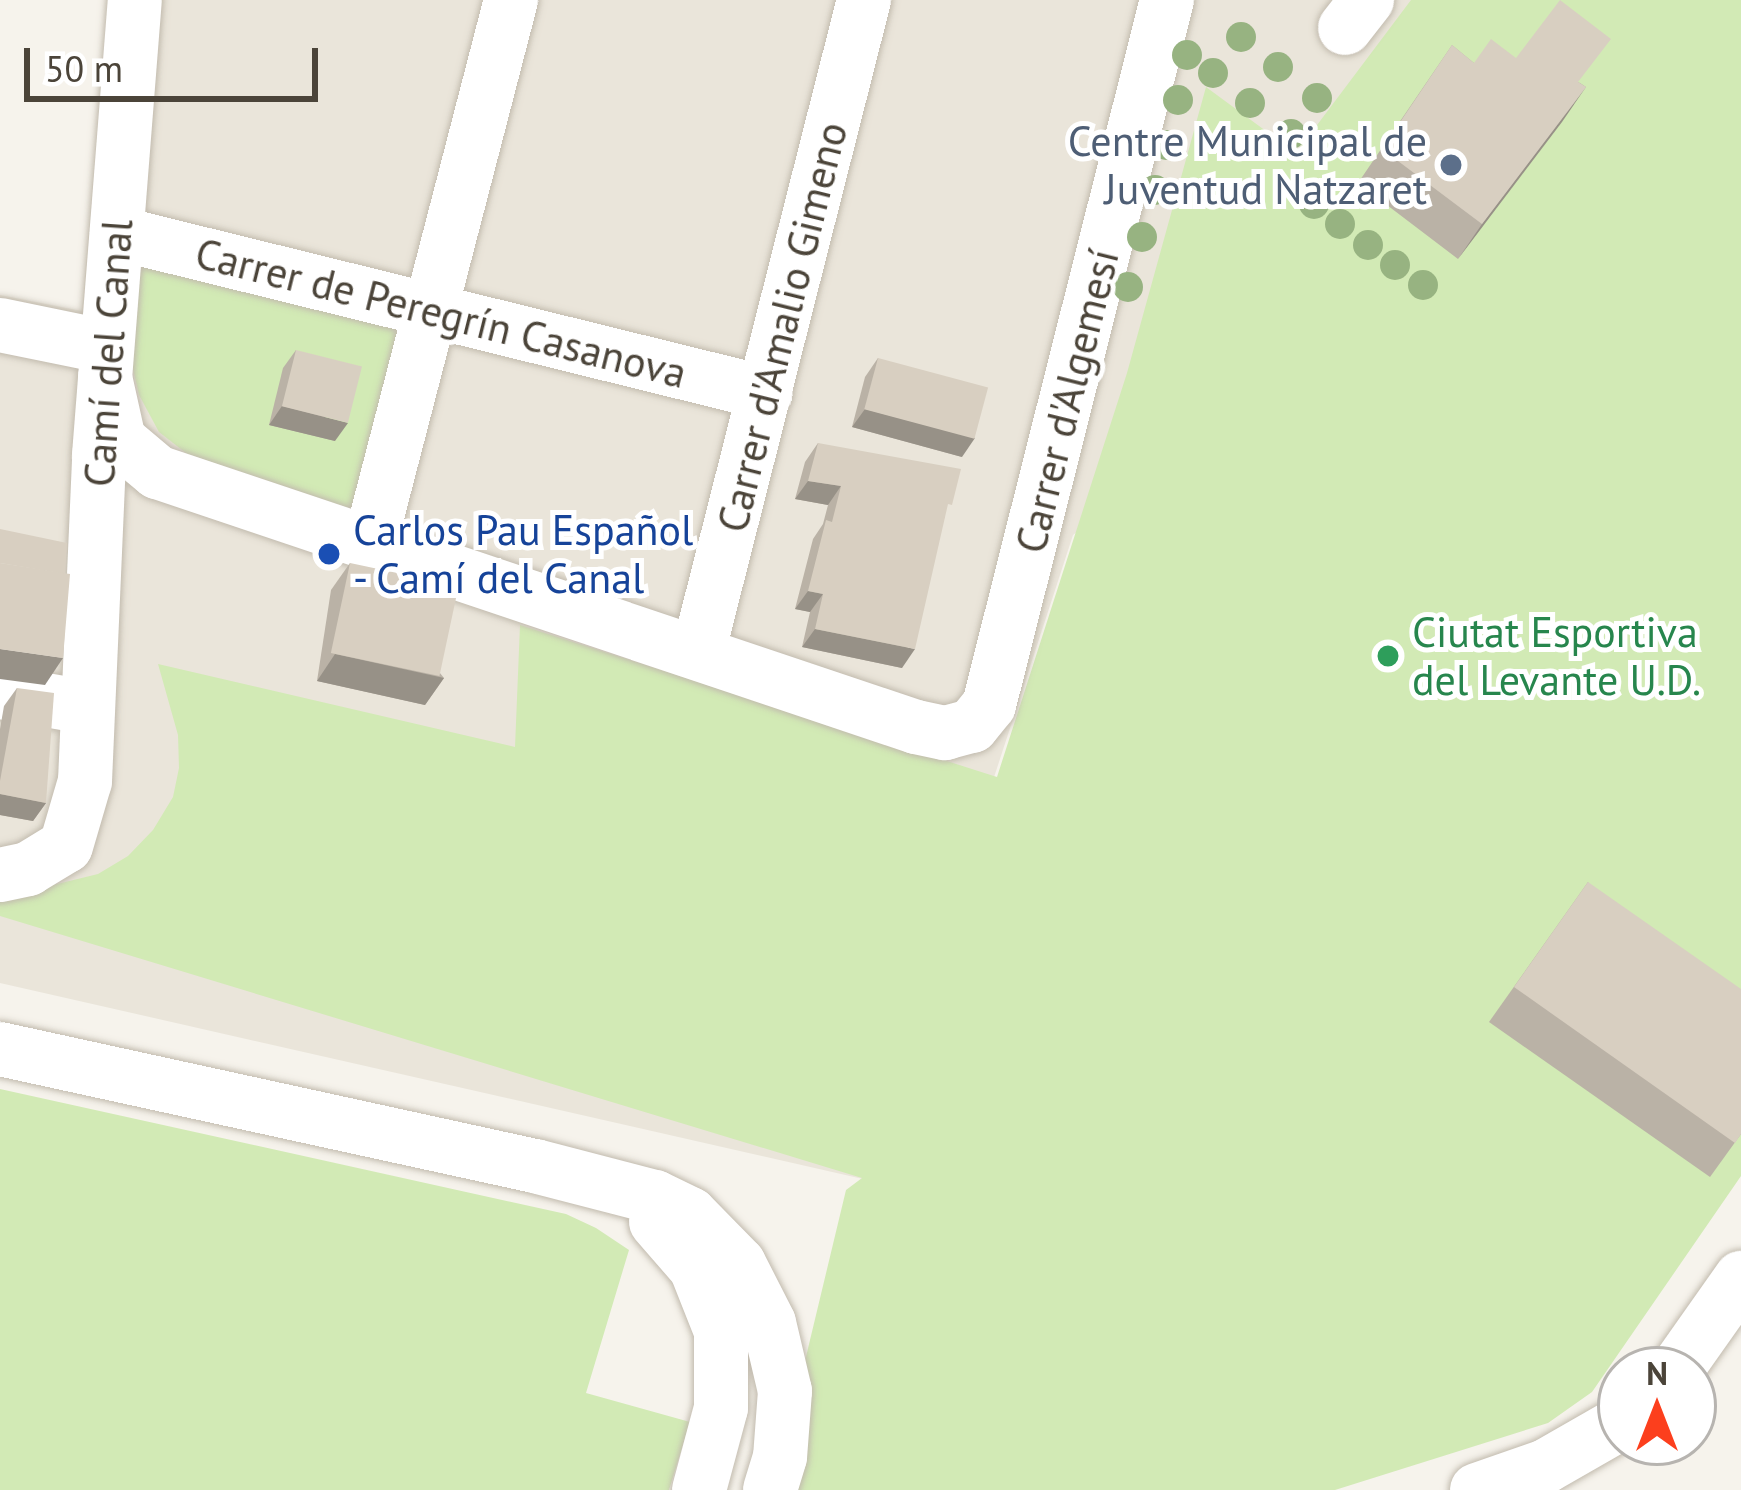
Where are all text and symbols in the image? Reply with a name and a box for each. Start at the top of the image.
scale bar [30,24,324,98]
text: 50 m [45,45,123,92]
place label: Centre Municipal de Juventud Natzaret [1068,116,1427,214]
street label: Carrer d'Amalio Gimeno [707,117,857,537]
marker: Centre Municipal de Juventud Natzaret [1438,152,1464,178]
street label: Camí del Canal [74,217,142,489]
street label: Carrer de Peregrín Casanova [190,228,692,398]
street label: Carrer d'Algemesí [1005,244,1129,558]
place label: Carlos Pau Español - Camí del Canal [353,505,693,604]
marker: Carlos Pau Español - Camí del Canal [316,541,342,567]
place label: Ciutat Esportiva del Levante U.D. [1412,607,1701,706]
marker: Ciutat Esportiva del Levante U.D. [1375,643,1401,669]
north arrow [1597,1346,1717,1466]
text: N [1646,1351,1668,1394]

